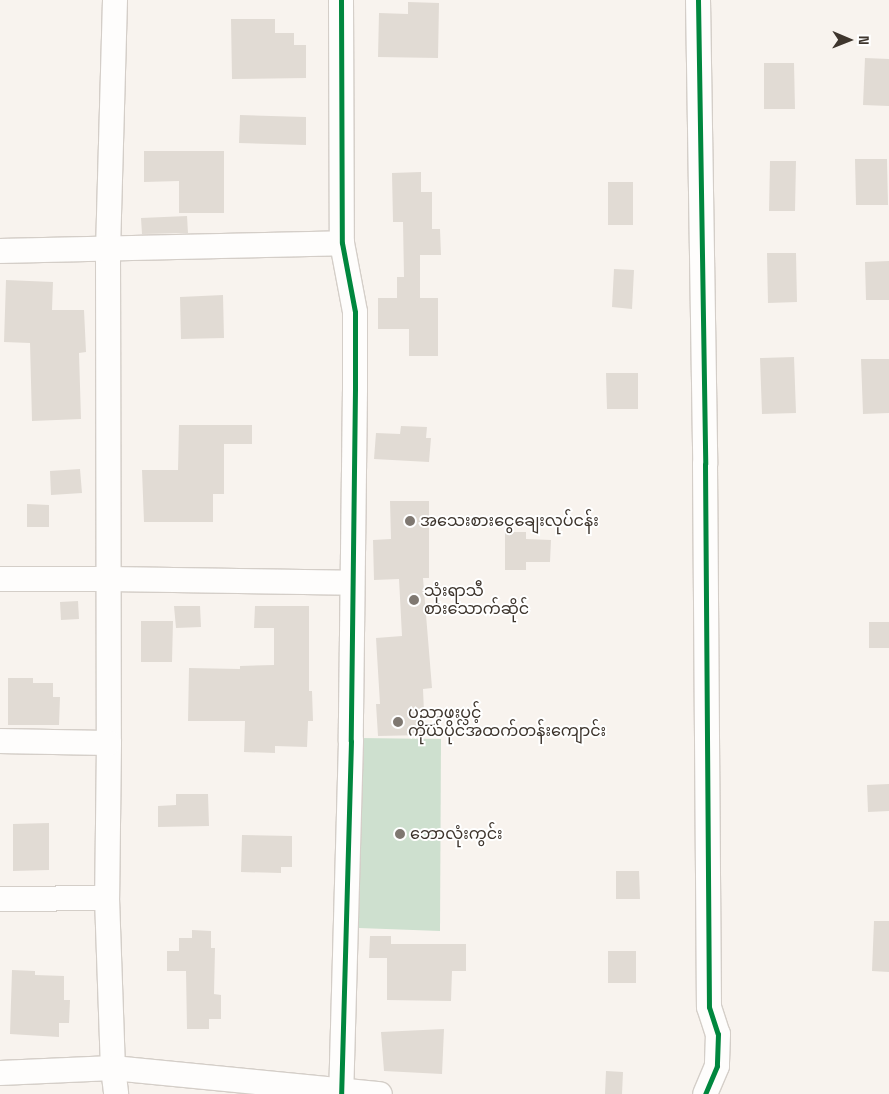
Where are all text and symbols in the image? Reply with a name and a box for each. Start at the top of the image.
north arrow [824,15,874,65]
text: N [855,35,873,45]
place label: အသေးစားငွေချေးလုပ်ငန်း [420,511,599,531]
marker: အသေးစားငွေချေးလုပ်ငန်း [404,515,416,527]
place label: သုံးရာသီ စားသောက်ဆိုင် [424,581,529,619]
marker: သုံးရာသီ စားသောက်ဆိုင် [408,594,420,606]
place label: ပညာဖူးပွင့် ကိုယ်ပိုင်အထက်တန်းကျောင်း [408,703,606,741]
marker: ပညာဖူးပွင့် ကိုယ်ပိုင်အထက်တန်းကျောင်း [392,716,404,728]
place label: ဘောလုံးကွင်း [410,824,503,844]
marker: ဘောလုံးကွင်း [394,828,406,840]

